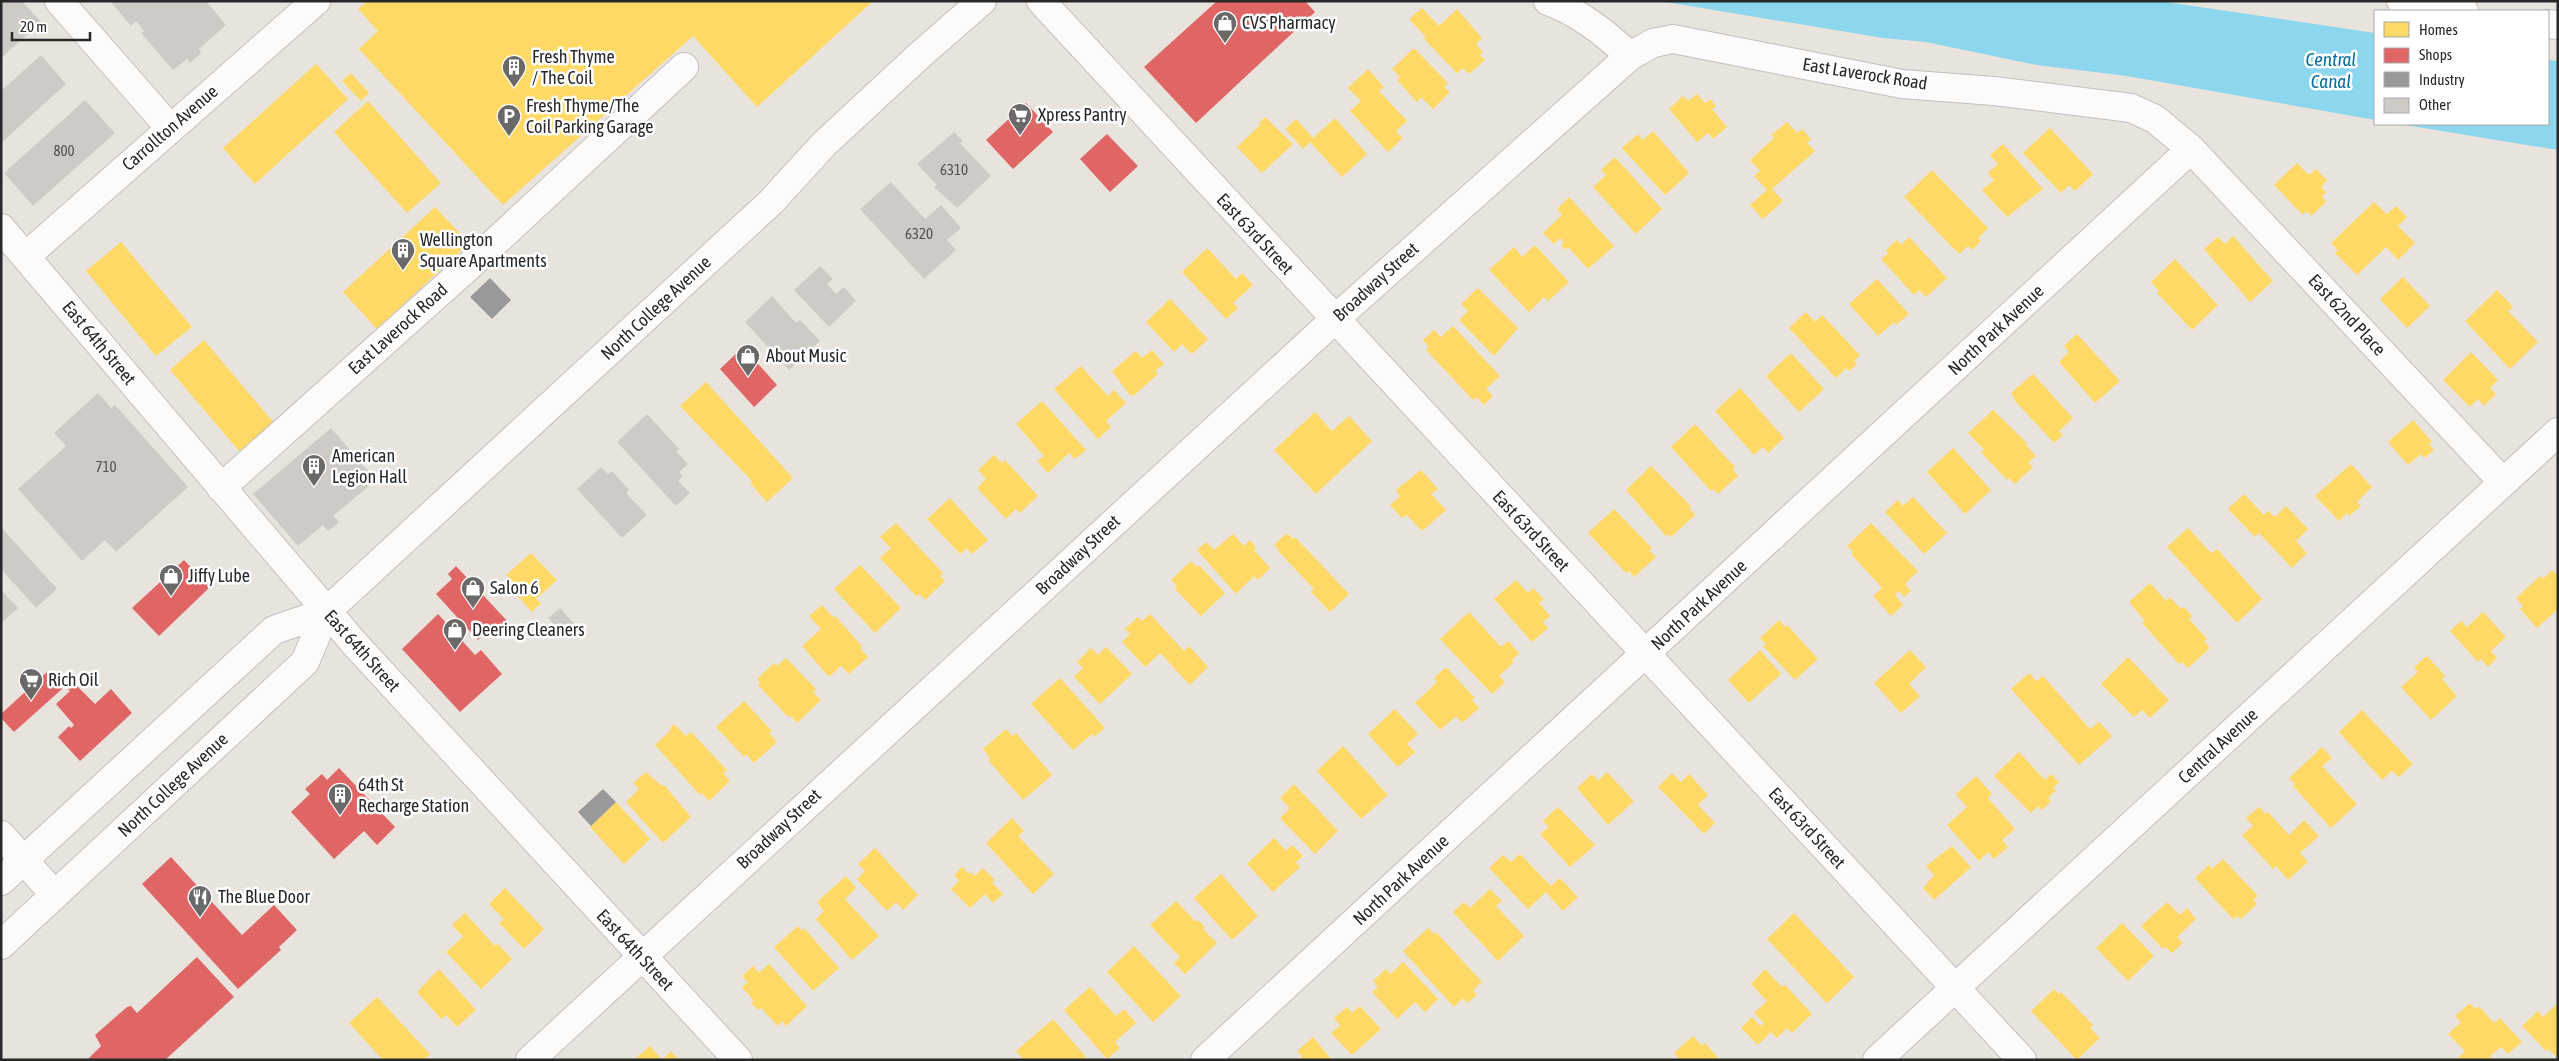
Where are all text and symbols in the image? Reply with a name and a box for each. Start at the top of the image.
scale bar [12,10,90,42]
shop icon: CVS Pharmacy [1212,10,1238,44]
legend [2374,10,2549,125]
place label: CVS Pharmacy [1242,12,1336,33]
text: 20 m [20,18,47,35]
text: Homes [2419,21,2458,38]
place label: Fresh Thyme / The Coil [532,46,615,88]
text: Shops [2419,46,2452,63]
water label: Central Canal [2306,48,2356,92]
street label: East Laverock Road [1801,53,1929,94]
building icon: Fresh Thyme / The Coil [501,54,527,88]
text: Industry [2419,71,2465,88]
street label: Carrollton Avenue [118,80,222,175]
place label: Fresh Thyme/The Coil Parking Garage [526,95,653,137]
text: Other [2419,96,2451,113]
supermarket icon: Xpress Pantry [1007,102,1033,136]
parking icon: Fresh Thyme/The Coil Parking Garage [496,103,522,137]
place label: Xpress Pantry [1038,104,1127,125]
house number: 800 [53,142,75,159]
house number: 6310 [940,161,968,178]
street label: East 63rd Street [1213,189,1298,278]
house number: 6320 [905,225,933,242]
place label: Wellington Square Apartments [420,229,547,271]
building icon: Wellington Square Apartments [390,237,416,271]
street label: Broadway Street [1329,238,1423,325]
street label: North College Avenue [596,251,715,364]
street label: East 62nd Place [2304,270,2390,360]
street label: East Laverock Road [344,279,451,379]
street label: North Park Avenue [1944,280,2048,379]
street label: East 64th Street [58,297,140,389]
shop icon: About Music [735,343,761,377]
place label: About Music [766,345,846,366]
place label: American Legion Hall [332,445,407,487]
building icon: American Legion Hall [301,453,327,487]
house number: 710 [95,458,117,475]
street label: East 63rd Street [1489,486,1574,575]
street label: Broadway Street [1031,510,1124,599]
street label: North Park Avenue [1647,555,1751,654]
shop icon: Jiffy Lube [158,563,184,597]
place label: Jiffy Lube [188,565,250,586]
shop icon: Salon 6 [460,575,486,609]
place label: Salon 6 [490,577,539,598]
street label: East 64th Street [320,605,405,696]
shop icon: Deering Cleaners [442,617,468,651]
place label: Deering Cleaners [472,619,585,640]
supermarket icon: Rich Oil [18,667,44,701]
place label: Rich Oil [48,669,99,690]
street label: Central Avenue [2174,704,2262,788]
street label: North College Avenue [113,728,232,841]
place label: 64th St Recharge Station [358,774,469,816]
building icon: 64th St Recharge Station [327,782,353,816]
street label: East 63rd Street [1765,783,1850,872]
street label: Broadway Street [732,784,825,873]
street label: North Park Avenue [1349,830,1453,929]
restaurant icon: The Blue Door [187,884,213,918]
place label: The Blue Door [218,886,311,907]
street label: East 64th Street [593,905,678,994]

